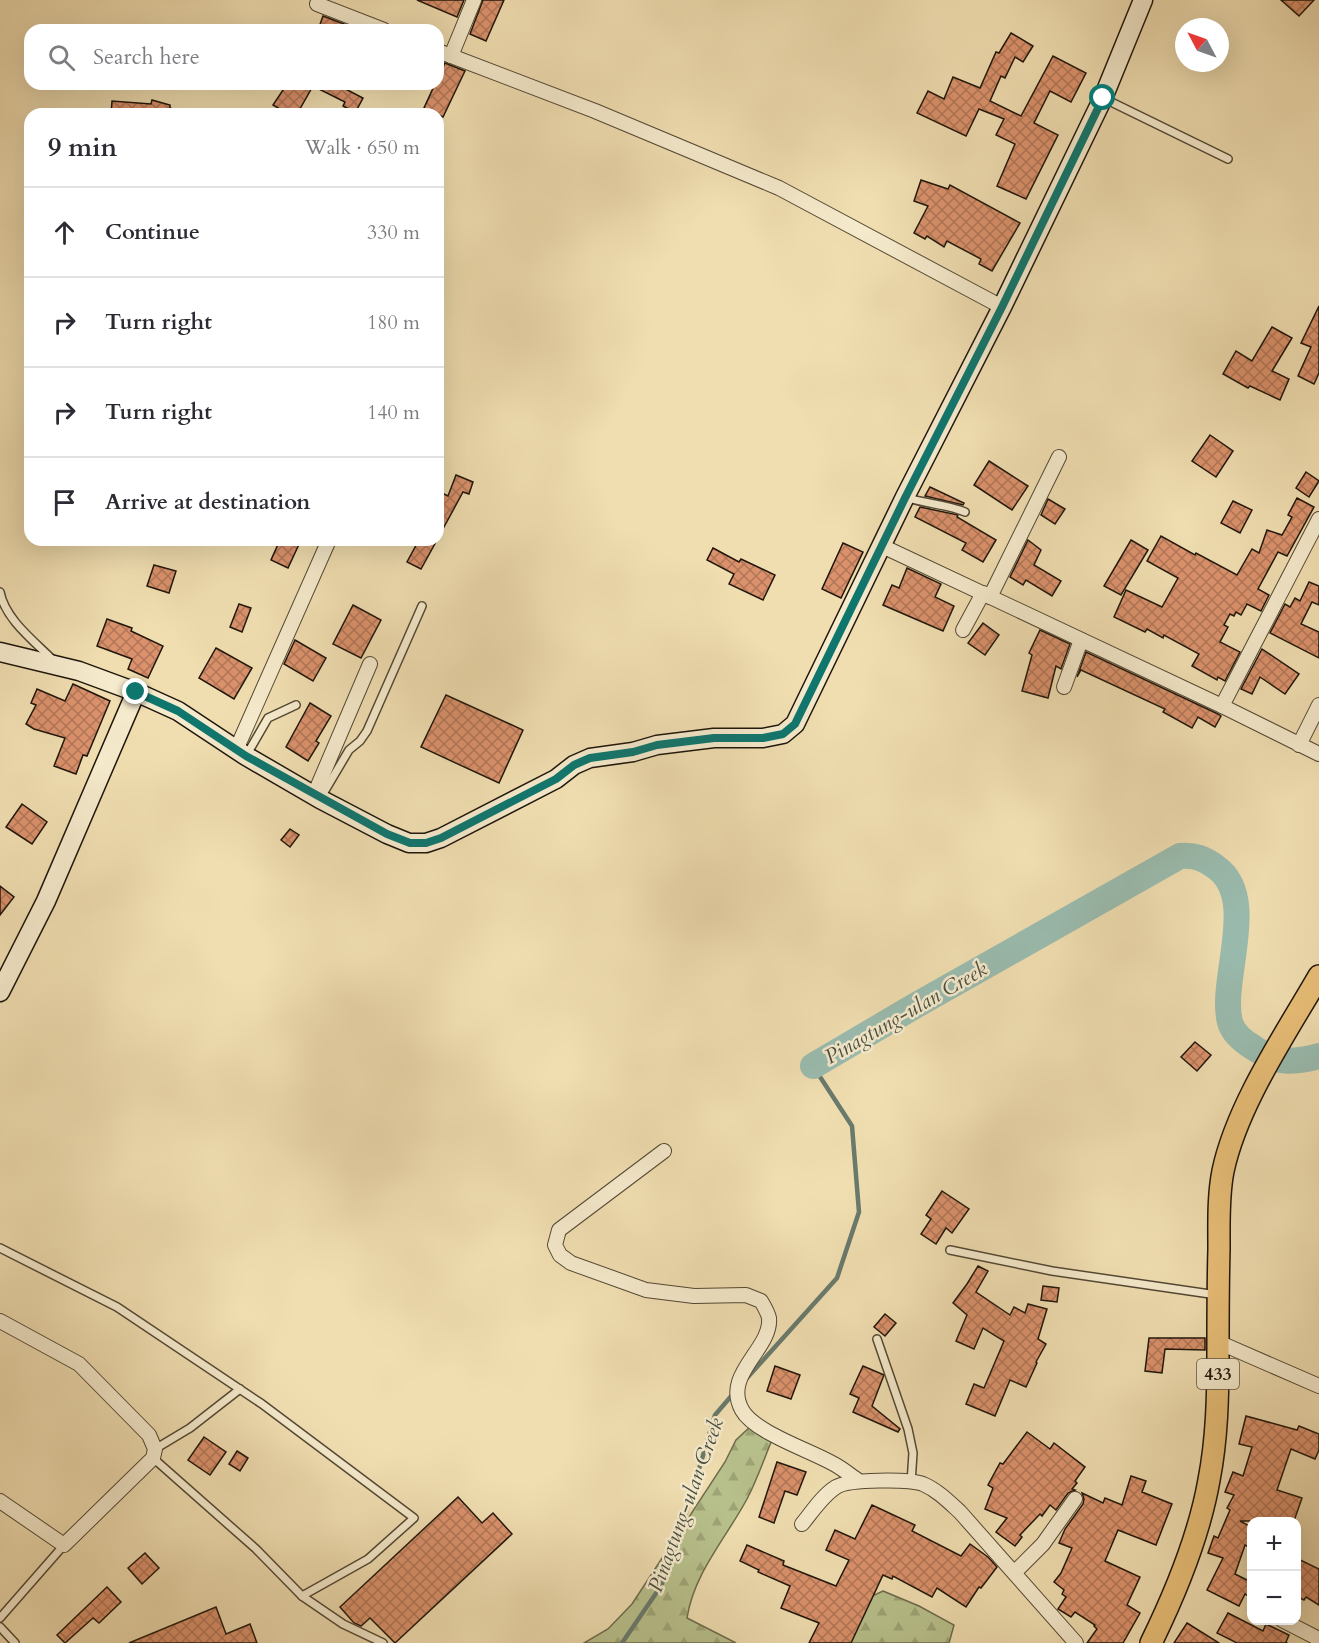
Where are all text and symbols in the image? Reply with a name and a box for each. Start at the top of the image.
north arrow [1175,18,1229,72]
search box [24,24,444,90]
icon: search [45,41,78,74]
text: Search here [93,42,200,72]
route start [1089,84,1115,110]
text: 9 min [48,130,117,165]
text: Walk · 650 m [305,134,420,161]
icon: ahead [48,216,81,249]
text: Continue [105,217,200,247]
text: 330 m [367,219,420,246]
icon: right [48,306,81,339]
text: Turn right [105,307,212,337]
text: 180 m [367,309,420,336]
icon: right [48,396,81,429]
text: Turn right [105,397,212,427]
text: 140 m [367,399,420,426]
icon: arrive [48,486,81,519]
text: Arrive at destination [105,487,310,517]
route end [122,678,148,704]
water label: Pinagtung-ulan Creek [819,954,993,1071]
road number: 433 [1197,1359,1239,1389]
water label: Pinagtung-ulan Creek [641,1413,731,1596]
map controls [1247,1517,1301,1625]
button: + [1247,1517,1301,1571]
button: − [1247,1571,1301,1625]

